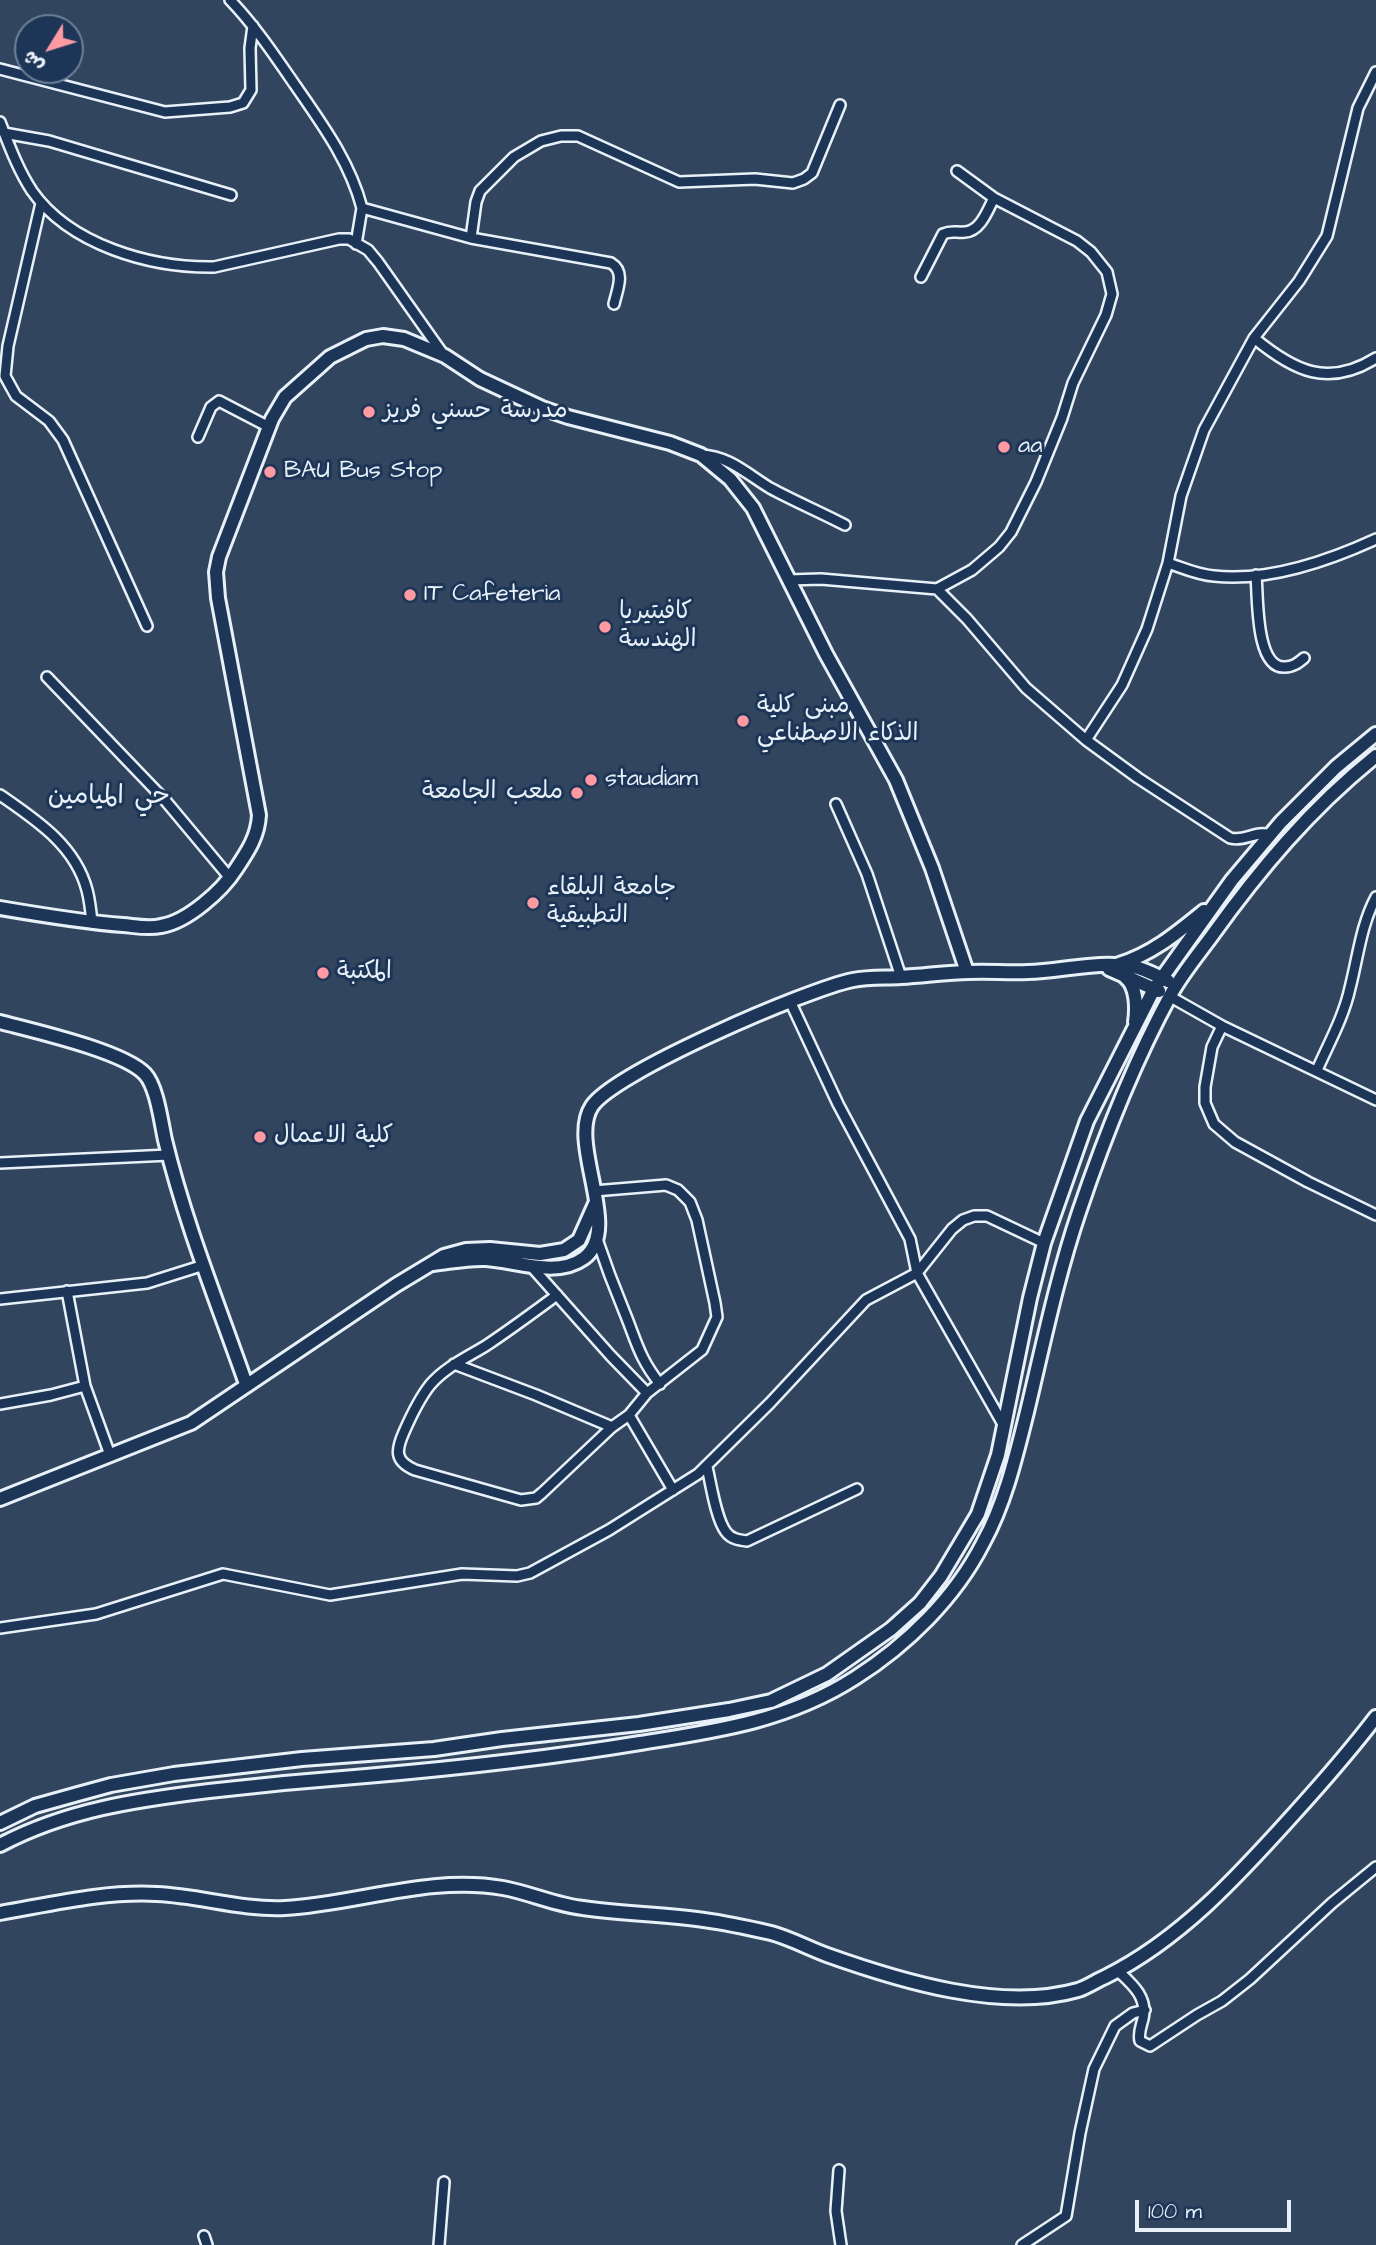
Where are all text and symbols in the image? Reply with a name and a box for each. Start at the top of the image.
north arrow [14,14,84,84]
text: ش [17,44,51,78]
place label: مدرسة حسني فريز [383,398,568,426]
marker: مدرسة حسني فريز [361,404,377,420]
place label: aa [1018,433,1042,461]
marker: aa [996,439,1012,455]
place label: BAU Bus Stop [284,458,442,486]
marker: BAU Bus Stop [262,464,278,480]
place label: IT Cafeteria [424,581,560,609]
marker: IT Cafeteria [402,587,418,603]
place label: كافيتيريا الهندسة [619,599,696,655]
marker: كافيتيريا الهندسة [597,619,613,635]
place label: مبنى كلية الذكاء الاصطناعي [757,693,918,749]
marker: مبنى كلية الذكاء الاصطناعي [735,713,751,729]
place label: staudiam [605,766,698,794]
marker: staudiam [583,772,599,788]
place label: ملعب الجامعة [422,779,563,807]
district label: حي الميامين [48,782,170,814]
marker: ملعب الجامعة [569,785,585,801]
place label: جامعة البلقاء التطبيقية [547,875,676,931]
marker: جامعة البلقاء التطبيقية [525,895,541,911]
place label: المكتبة [337,959,392,987]
marker: المكتبة [315,965,331,981]
place label: كلية الاعمال [274,1123,393,1151]
marker: كلية الاعمال [252,1129,268,1145]
scale bar [1138,2186,1294,2230]
text: 100 m [1148,2197,1202,2226]

